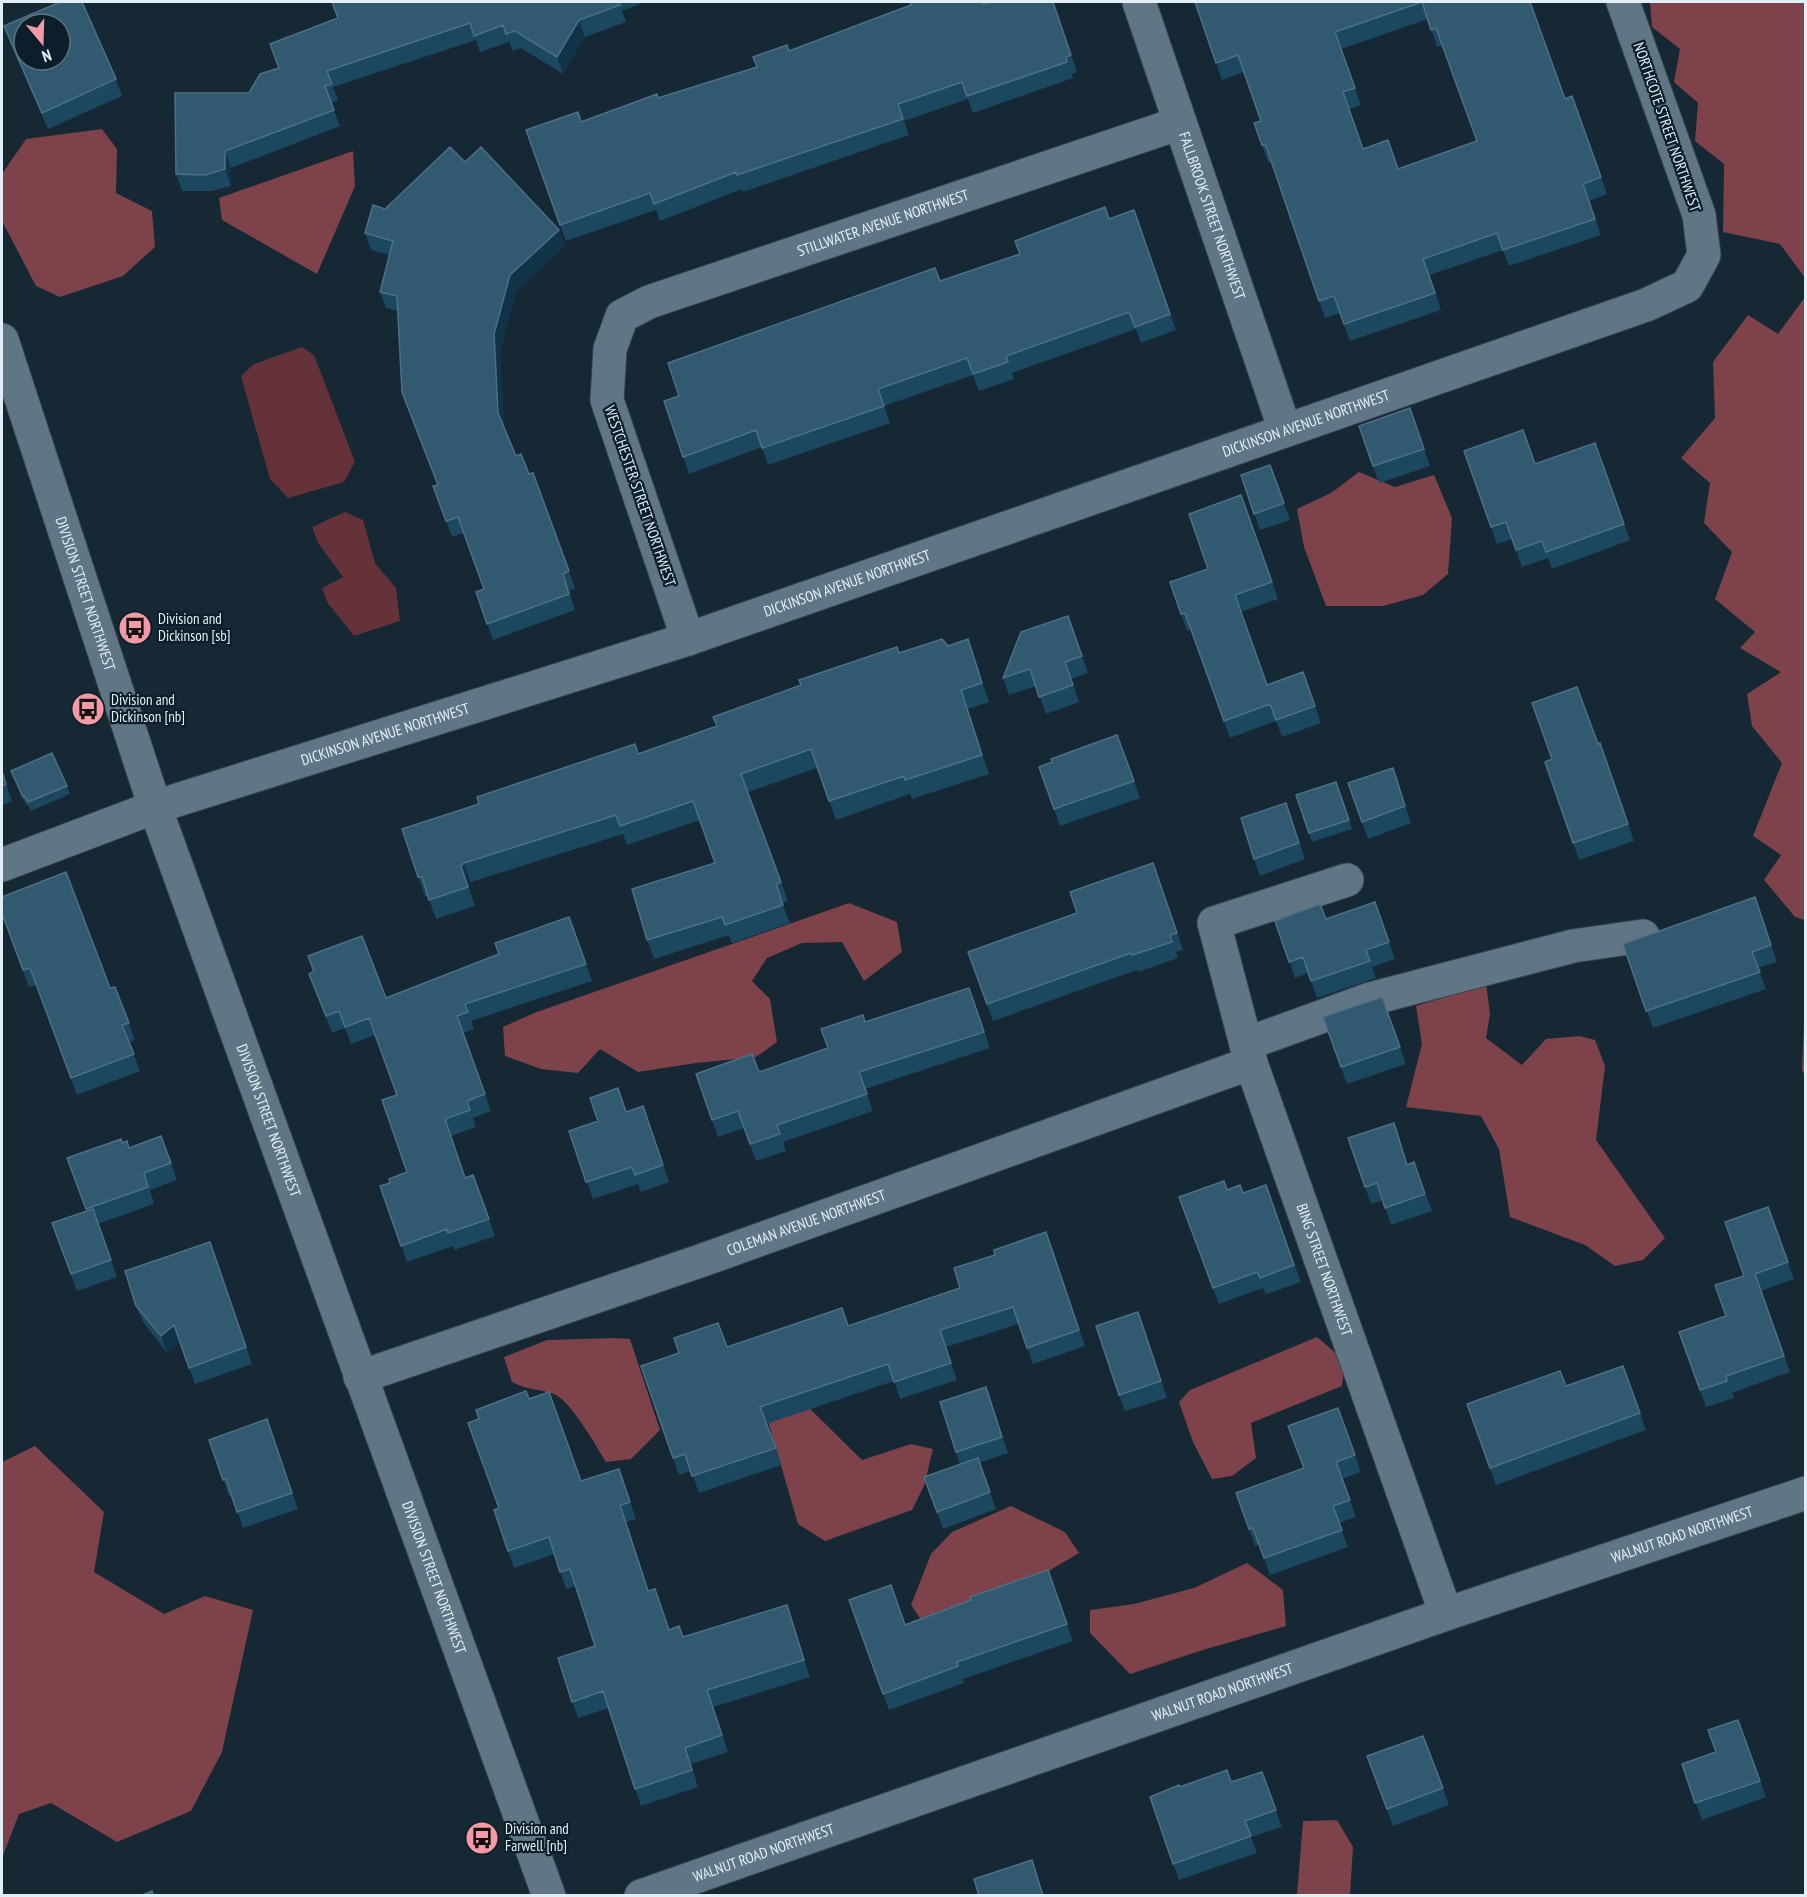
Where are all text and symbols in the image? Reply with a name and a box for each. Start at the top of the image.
north arrow [12,12,72,72]
street label: NORTHCOTE STREET NORTHWEST [1630,40,1706,214]
text: N [40,45,54,67]
street label: FALLBROOK STREET NORTHWEST [1175,129,1250,302]
street label: STILLWATER AVENUE NORTHWEST [795,185,972,260]
street label: DICKINSON AVENUE NORTHWEST [1220,385,1392,461]
street label: WESTCHESTER STREET NORTHWEST [601,403,681,589]
street label: DIVISION STREET NORTHWEST [51,514,120,673]
street label: DICKINSON AVENUE NORTHWEST [761,545,933,621]
place label: Division and Dickinson [sb] [158,609,230,645]
bus stop icon: Division and Dickinson [sb] [117,610,153,646]
place label: Division and Dickinson [nb] [111,690,185,726]
bus stop icon: Division and Dickinson [nb] [70,691,106,727]
street label: DICKINSON AVENUE NORTHWEST [299,698,472,769]
street label: DIVISION STREET NORTHWEST [233,1041,305,1200]
street label: COLEMAN AVENUE NORTHWEST [724,1185,888,1260]
street label: BING STREET NORTHWEST [1293,1201,1357,1339]
street label: DIVISION STREET NORTHWEST [398,1498,471,1657]
street label: WALNUT ROAD NORTHWEST [1608,1501,1756,1567]
street label: WALNUT ROAD NORTHWEST [1149,1658,1296,1725]
place label: Division and Farwell [nb] [505,1819,569,1855]
street label: WALNUT ROAD NORTHWEST [690,1819,837,1886]
bus stop icon: Division and Farwell [nb] [464,1820,500,1856]

